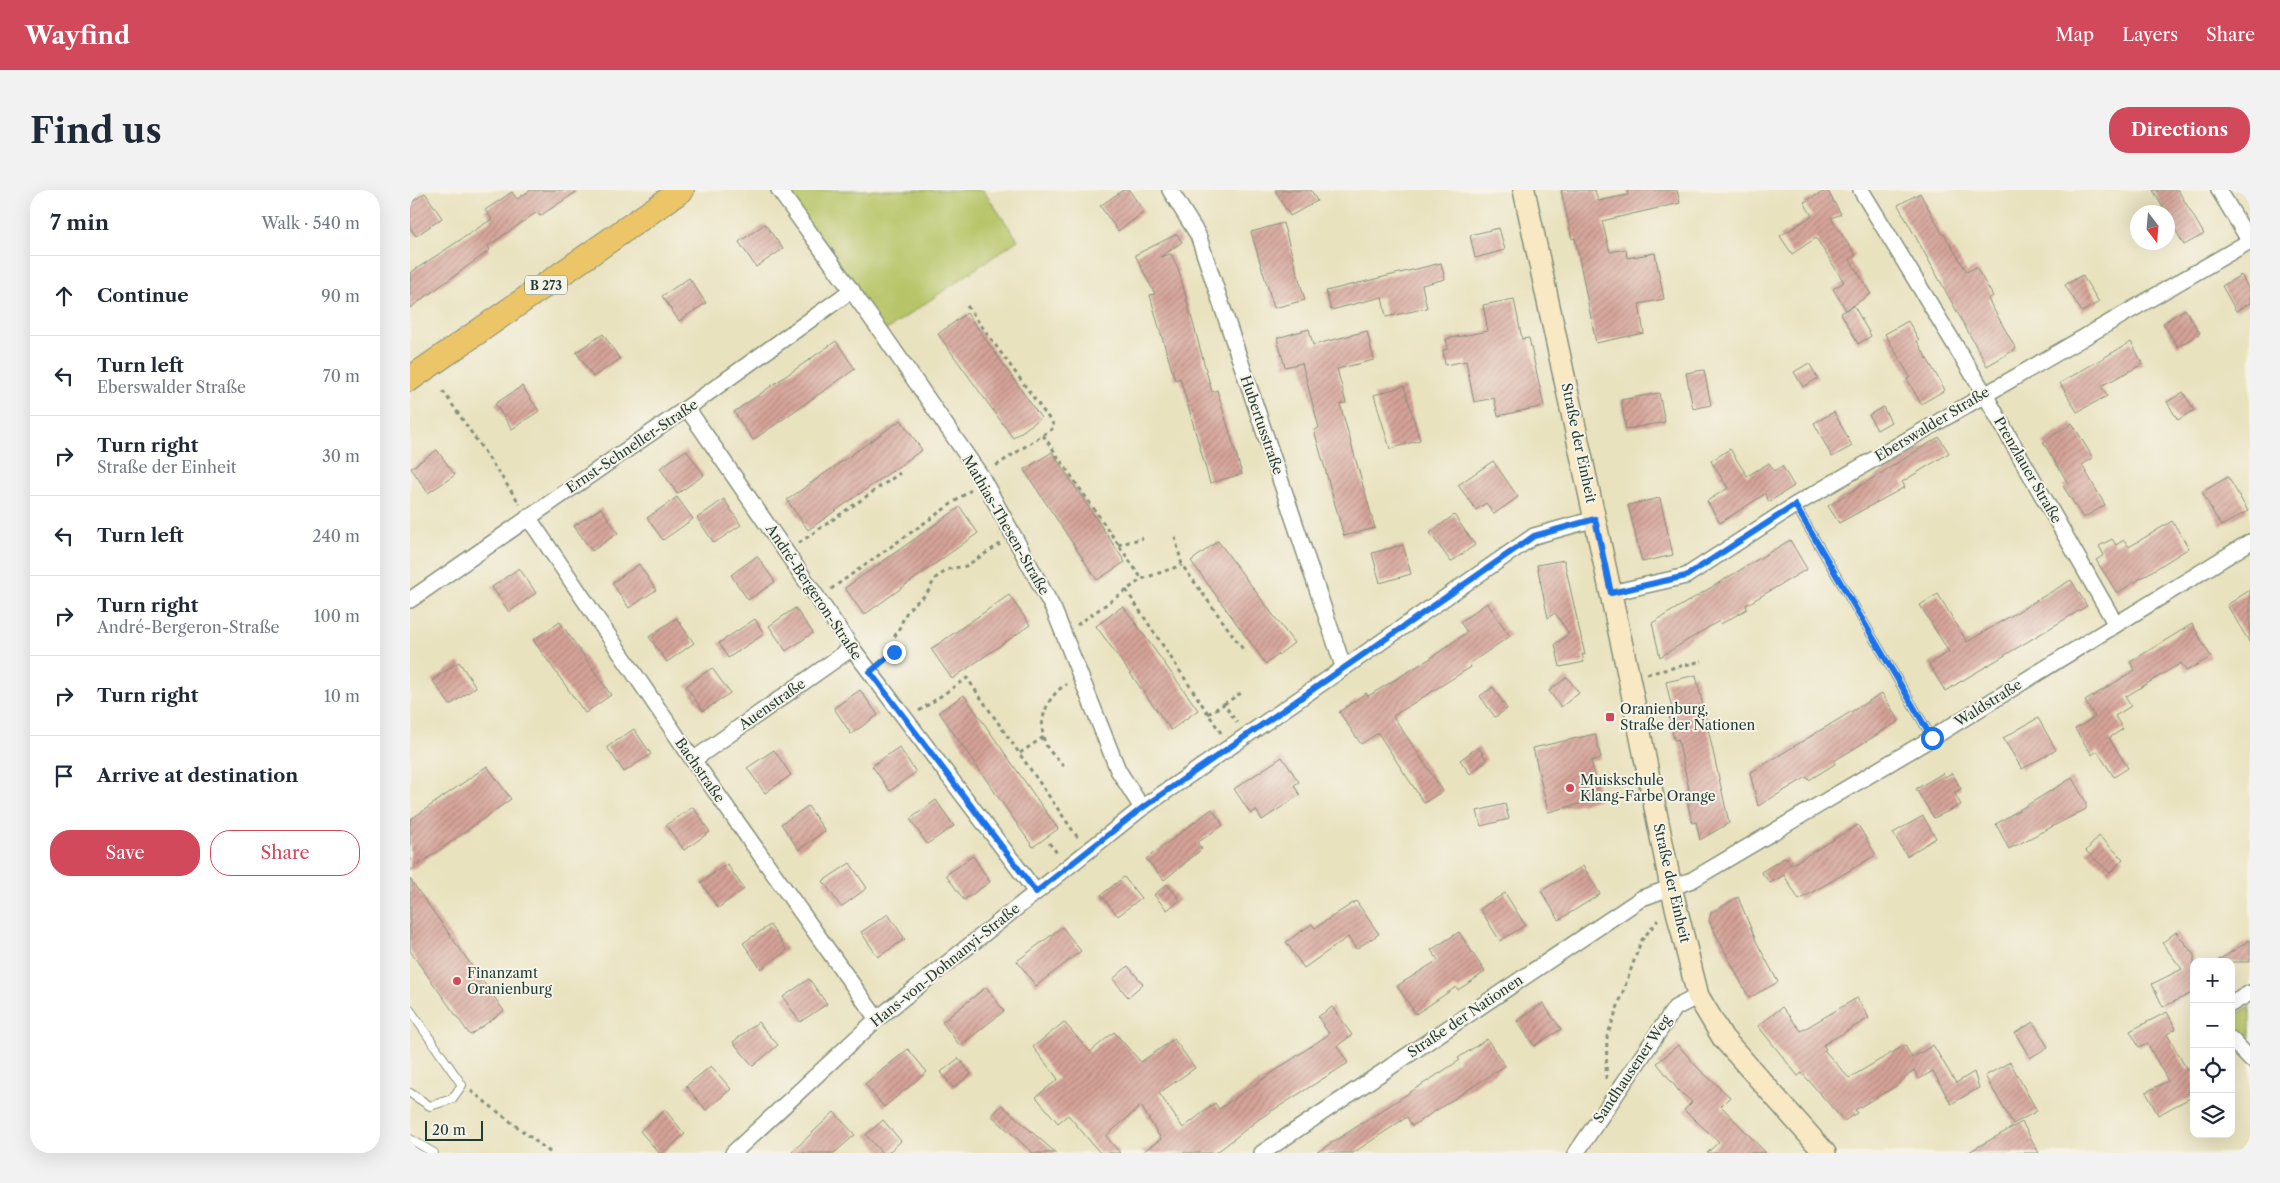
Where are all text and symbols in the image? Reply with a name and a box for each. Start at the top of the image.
text: Wayfind [25,21,130,50]
text: Map [2056,24,2094,46]
text: Layers [2122,24,2178,46]
text: Share [2206,24,2255,46]
button: Directions [2109,107,2250,153]
text: Find us [30,109,162,152]
north arrow [2130,205,2175,250]
text: 7 min [50,210,109,235]
text: Walk · 540 m [262,213,360,233]
road number: B 273 [525,276,567,294]
icon: ahead [50,282,78,310]
text: Continue [97,284,189,307]
text: 90 m [321,286,360,306]
text: Turn left [97,354,184,377]
icon: left [50,362,78,390]
text: 70 m [323,366,360,386]
street label: Hubertusstraße [1237,373,1287,477]
text: Eberswalder Straße [97,377,246,397]
street label: Straße der Einheit [1558,381,1601,505]
street label: Eberswalder Straße [1871,383,1993,465]
street label: Ernst-Schneller-Straße [563,395,701,497]
street label: Prenzlauer Straße [1990,413,2066,527]
text: Turn right [97,434,198,457]
icon: right [50,442,78,470]
text: 30 m [322,446,360,466]
street label: Mathias-Thesen-Straße [959,452,1054,598]
text: Straße der Einheit [97,457,237,477]
street label: André-Bergeron-Straße [761,520,866,663]
icon: left [50,522,78,550]
text: Turn left [97,524,184,547]
text: 240 m [312,526,360,546]
text: Turn right [97,594,198,617]
icon: right [50,602,78,630]
text: 100 m [314,606,360,626]
text: André-Bergeron-Straße [97,617,280,637]
route end [883,641,906,664]
street label: Auenstraße [734,674,809,734]
street label: Waldstraße [1950,675,2025,731]
icon: right [50,682,78,710]
text: Turn right [97,684,198,707]
text: 10 m [324,686,360,706]
place label: Oranienburg, Straße der Nationen [1620,700,1756,734]
marker: Oranienburg, Straße der Nationen [1604,711,1616,723]
route start [1921,727,1944,750]
street label: Bachstraße [671,734,729,806]
icon: arrive [50,762,78,790]
text: Arrive at destination [97,764,298,787]
place label: Muiskschule Klang-Farbe Orange [1580,771,1716,805]
marker: Muiskschule Klang-Farbe Orange [1564,782,1576,794]
street label: Straße der Einheit [1649,822,1695,945]
button: Save [50,830,200,876]
button: Share [210,830,360,876]
street label: Hans-von-Dohnanyi-Straße [867,899,1023,1031]
map controls [2190,958,2235,1138]
button: + [2190,958,2235,1003]
place label: Finanzamt Oranienburg [467,964,552,998]
street label: Straße der Nationen [1404,971,1526,1061]
marker: Finanzamt Oranienburg [451,975,463,987]
button: − [2190,1003,2235,1048]
street label: Sandhausener Weg [1589,1011,1675,1126]
button: locate [2190,1048,2235,1093]
button: layers [2190,1093,2235,1138]
scale bar [425,1118,482,1141]
text: 20 m [432,1121,466,1139]

